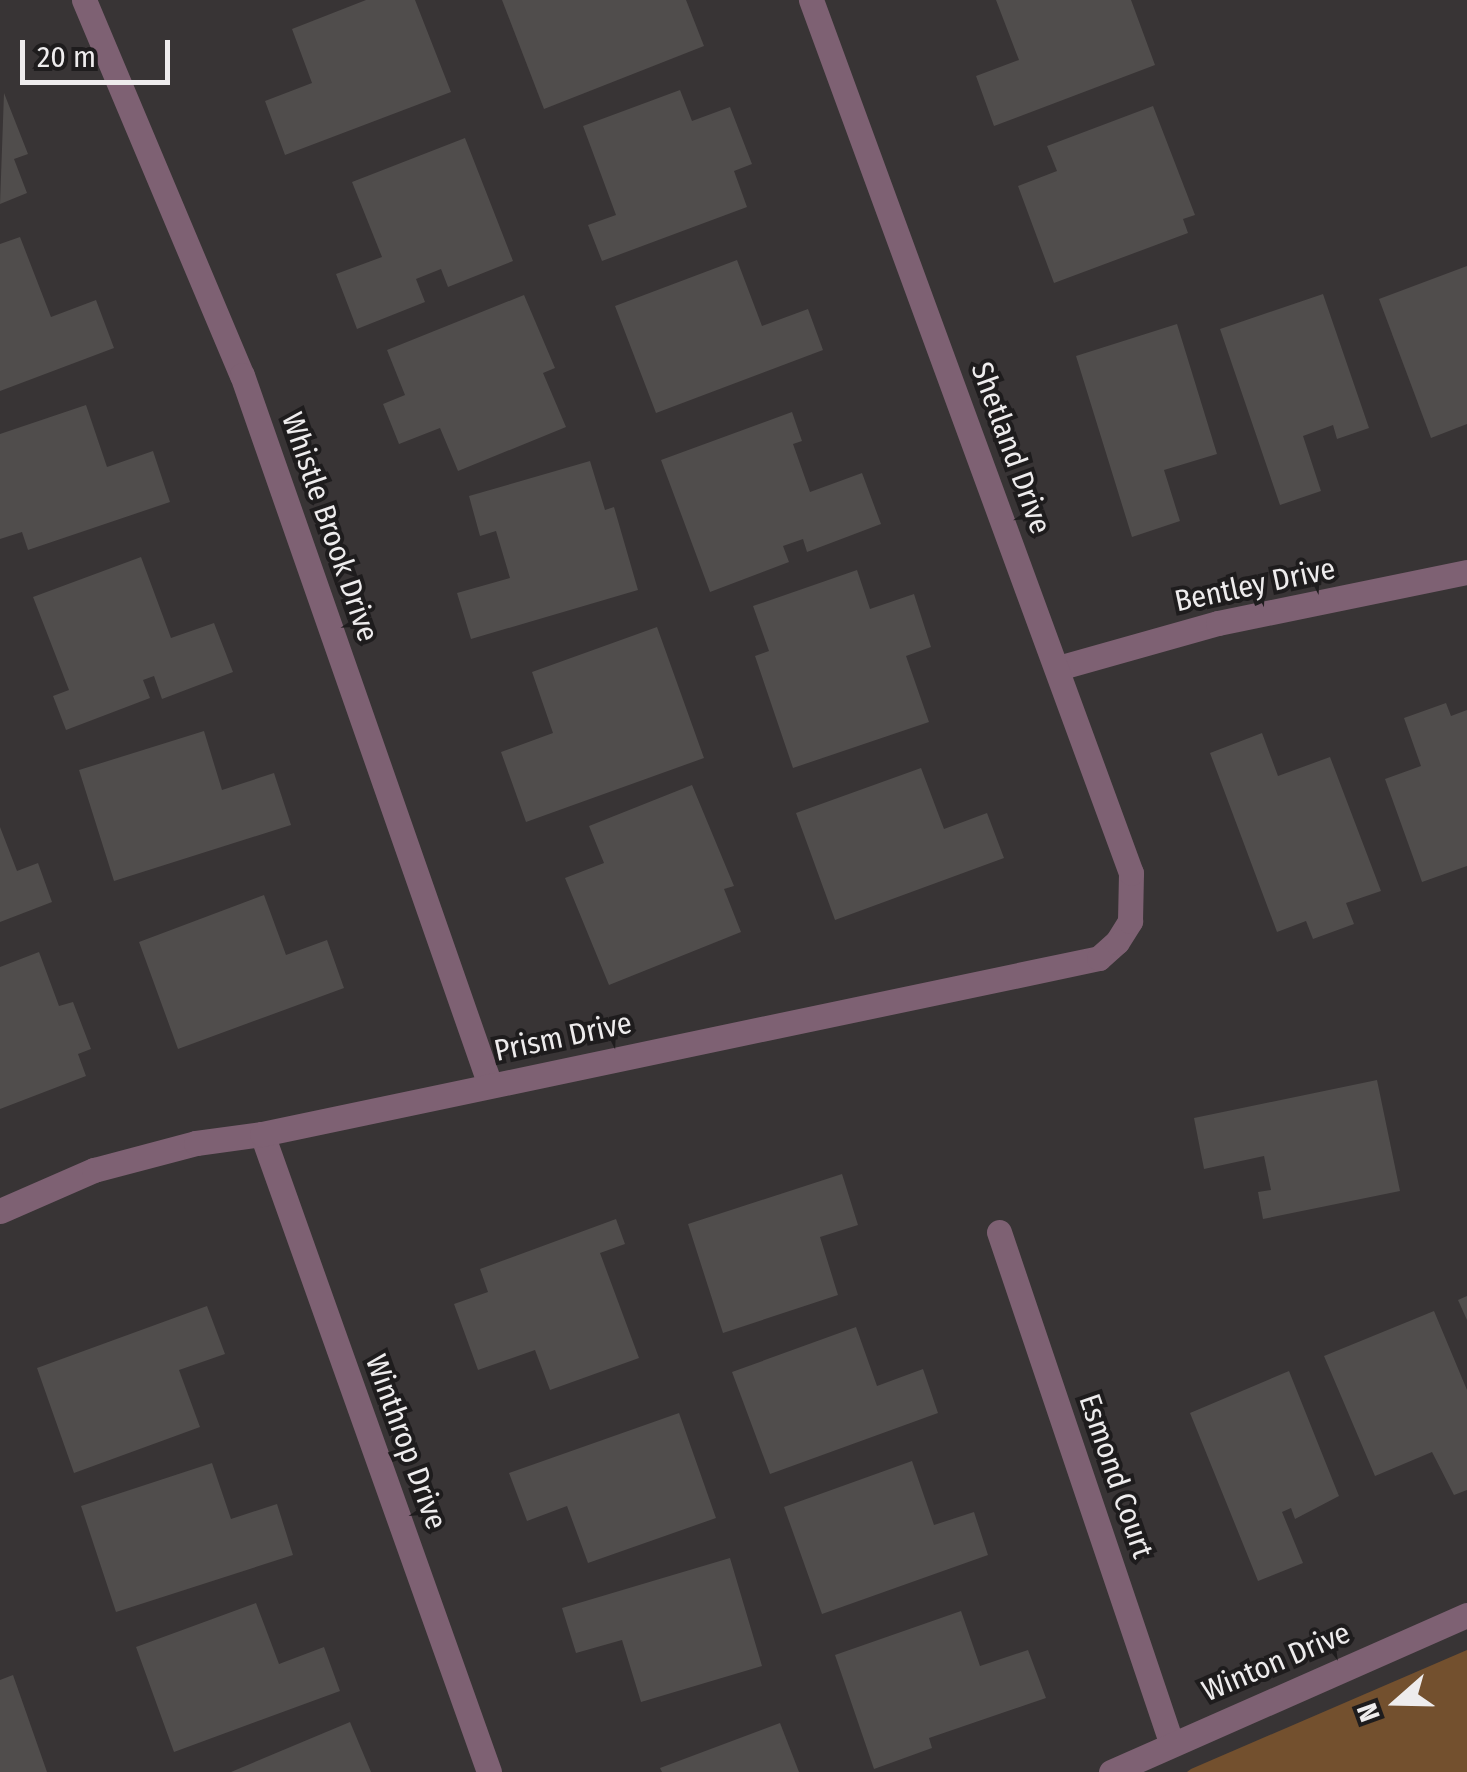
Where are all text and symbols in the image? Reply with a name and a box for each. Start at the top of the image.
scale bar [25,20,175,82]
text: 20 m [37,39,96,75]
street label: Shetland Drive [963,357,1059,539]
street label: Whistle Brook Drive [274,408,386,646]
street label: Bentley Drive [1172,550,1338,620]
street label: Prism Drive [491,1005,635,1069]
street label: Winthrop Drive [358,1350,454,1534]
street label: Esmond Court [1071,1389,1161,1563]
street label: Winton Drive [1197,1615,1355,1709]
north arrow [1347,1652,1447,1752]
text: N [1350,1699,1387,1726]

